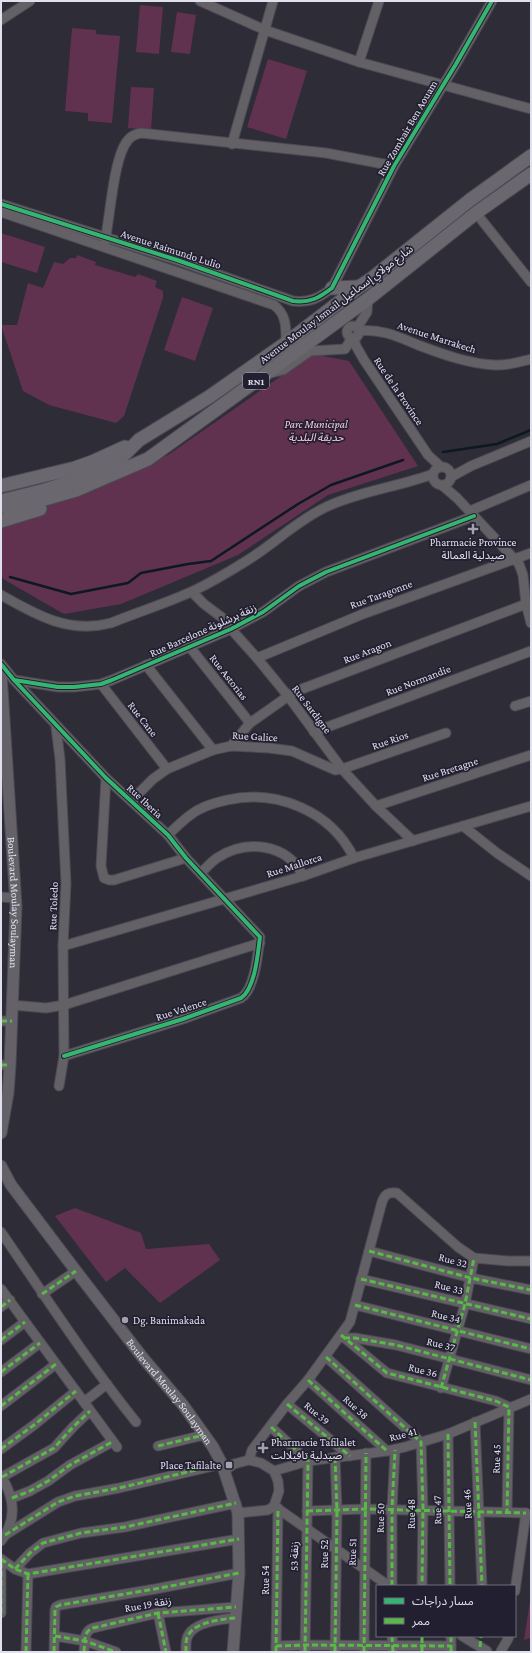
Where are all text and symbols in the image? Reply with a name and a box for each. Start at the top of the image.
street label: Rue Zombair Ben Aouam [375,78,439,178]
street label: Avenue Raimundo Lulio [119,227,223,271]
street label: Avenue Moulay Ismail شارع مولاي إسماعيل [257,242,418,369]
street label: Avenue Marrakech [396,319,478,355]
street label: Rue de la Province [372,355,426,427]
road number: RN1 [243,373,269,389]
park label: Parc Municipal حديقة البلدية [284,418,348,444]
marker: Pharmacie Province صيدلية العمالة [468,524,478,534]
place label: Pharmacie Province صيدلية العمالة [430,536,516,562]
street label: Rue Taragonne [348,577,414,612]
street label: Rue Barcelone زنقة برشلونة [148,601,259,660]
street label: Rue Aragon [341,636,393,667]
street label: Rue Astorias [207,652,251,702]
street label: Rue Normandie [384,662,452,698]
street label: Rue Sardigne [289,682,334,736]
street label: Rue Cane [126,699,160,739]
street label: Rue Rios [370,728,410,752]
street label: Rue Galice [232,729,278,743]
street label: Rue Bretagne [421,754,480,785]
street label: Rue Iberia [125,781,165,821]
street label: Boulevard Moulay Soulayman [6,836,22,969]
street label: Rue Mallorca [265,850,323,880]
street label: Rue Toledo [46,881,60,931]
street label: Rue Valence [154,995,208,1023]
street label: Rue 32 [437,1250,469,1270]
street label: Rue 33 [433,1278,465,1296]
street label: Rue 34 [430,1307,462,1325]
place label: Dg. Banimakada [133,1314,205,1327]
marker: Dg. Banimakada [120,1315,130,1325]
street label: Rue 37 [426,1335,456,1353]
street label: Boulevard Moulay Soulayman [124,1336,215,1447]
street label: Rue 36 [407,1361,439,1379]
street label: Rue 38 [341,1393,371,1421]
street label: Rue 39 [302,1399,332,1427]
street label: Rue 41 [388,1424,418,1443]
place label: Pharmacie Tafilalet صيدلية تافيلالت [271,1436,356,1462]
marker: Pharmacie Tafilalet صيدلية تافيلالت [258,1443,268,1453]
street label: Rue 45 [489,1444,503,1474]
place label: Place Tafilalte [160,1459,221,1471]
marker: Place Tafilalte [224,1460,234,1470]
street label: Rue 46 [460,1489,474,1519]
street label: Rue 47 [431,1495,443,1525]
street label: Rue 48 [405,1499,417,1529]
street label: Rue 50 [374,1503,386,1533]
street label: Rue 51 [346,1538,358,1566]
street label: Rue 52 [318,1540,330,1568]
street label: زنقة 53 [288,1541,301,1571]
street label: Rue 54 [259,1565,271,1595]
legend [376,1585,516,1637]
street label: Rue 19 زنقة [124,1594,173,1615]
text: مسار دراجات [412,1594,474,1608]
text: ممر [411,1614,430,1628]

